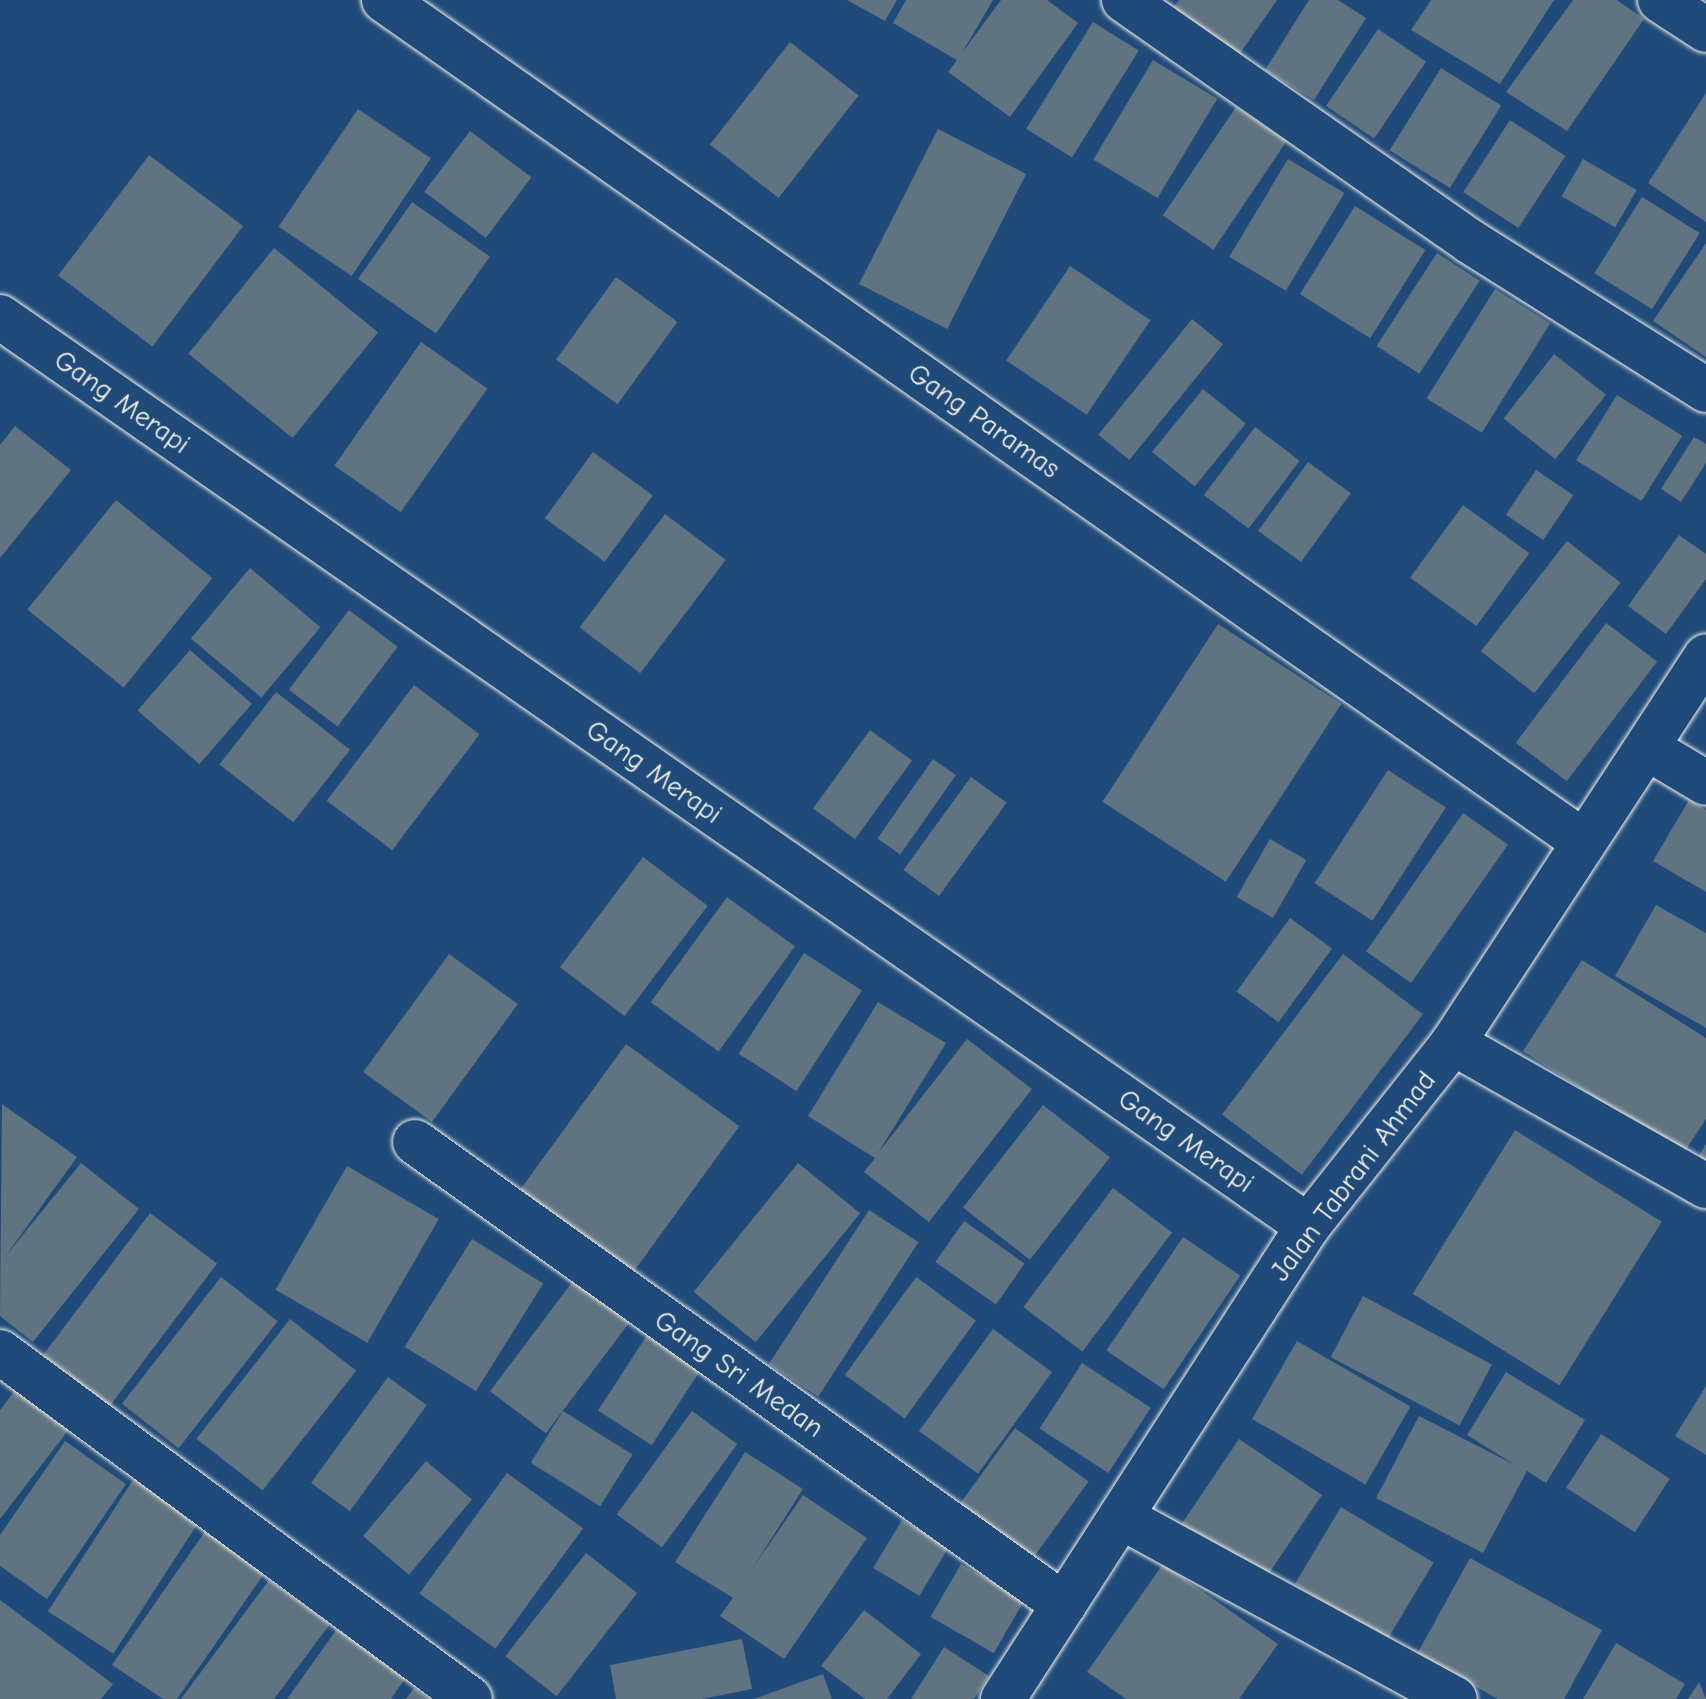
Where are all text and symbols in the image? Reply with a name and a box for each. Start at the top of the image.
street label: Gang Merapi [48,343,196,461]
street label: Gang Paramas [902,356,1066,486]
street label: Gang Merapi [580,713,728,831]
street label: Jalan Tabrani Ahmad [1263,1064,1443,1288]
street label: Gang Merapi [1112,1082,1260,1200]
street label: Gang Sri Medan [648,1303,830,1445]

